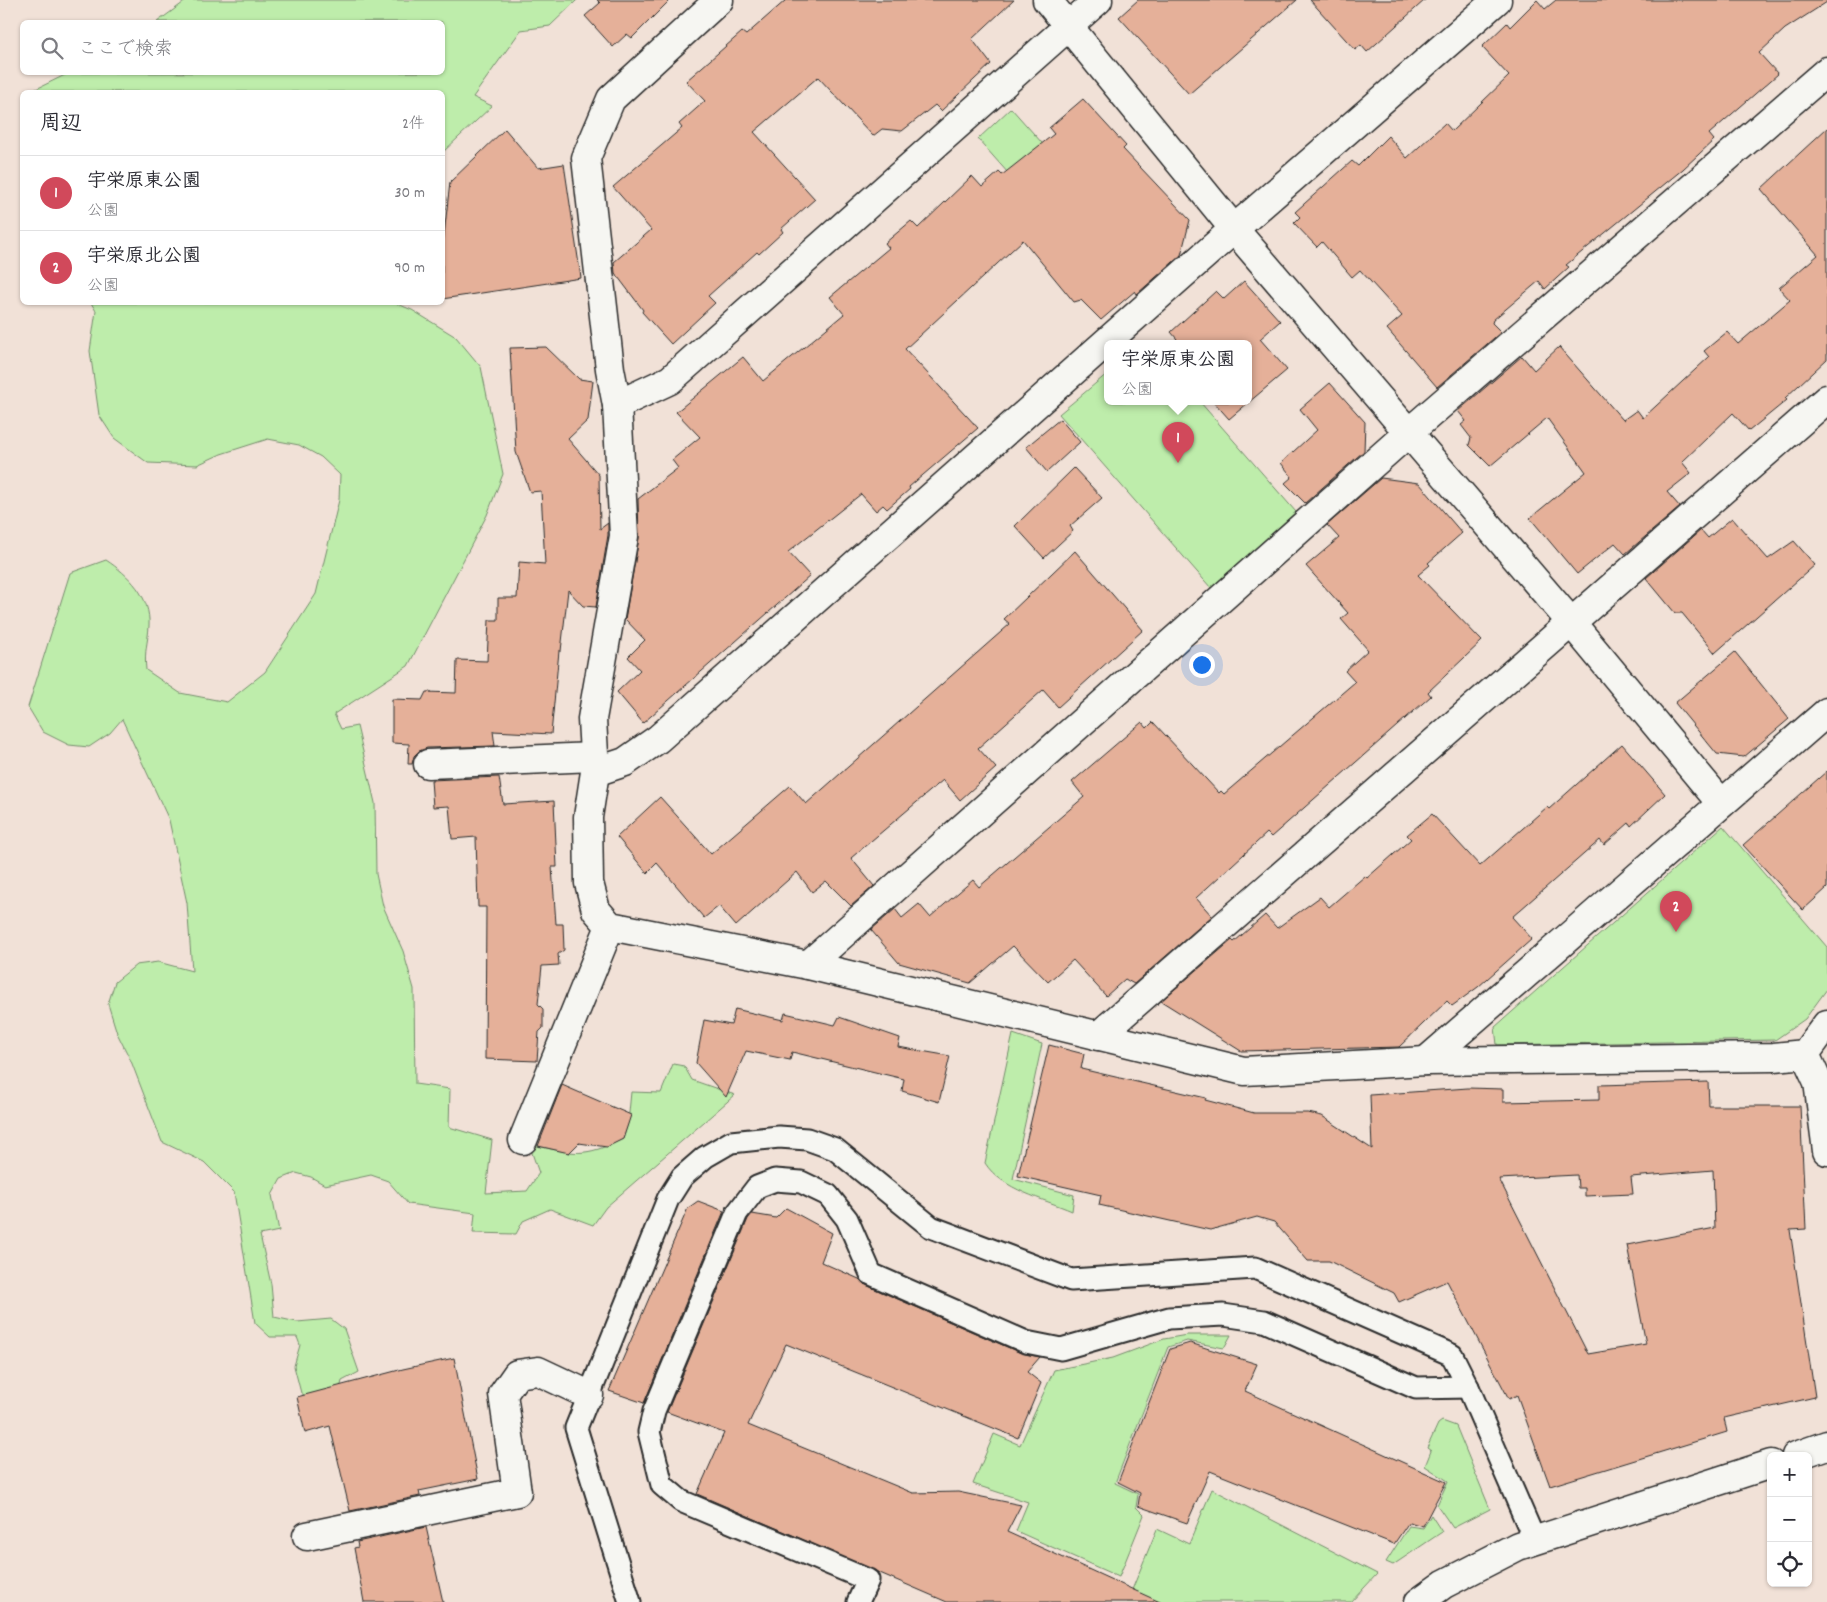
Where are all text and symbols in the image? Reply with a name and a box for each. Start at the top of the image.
search box [20,20,445,75]
icon: search [38,34,66,62]
text: ここで検索 [78,37,173,64]
text: 周辺 [40,110,82,140]
text: 2件 [402,113,425,136]
text: 宇栄原東公園 [87,169,201,196]
text: 1 [54,182,58,205]
text: 30 m [395,182,425,205]
text: 公園 [87,200,119,223]
text: 宇栄原北公園 [87,244,201,271]
text: 2 [53,257,60,280]
text: 90 m [394,257,425,280]
text: 公園 [87,275,119,298]
popup [1104,340,1252,405]
text: 宇栄原東公園 [1121,348,1235,375]
text: 公園 [1121,379,1153,402]
pin: 1 [1162,422,1194,463]
your location [1189,652,1215,678]
pin: 2 [1660,891,1692,932]
map controls [1767,1452,1812,1587]
button: + [1767,1452,1812,1497]
button: − [1767,1497,1812,1542]
button: locate [1767,1542,1812,1587]

